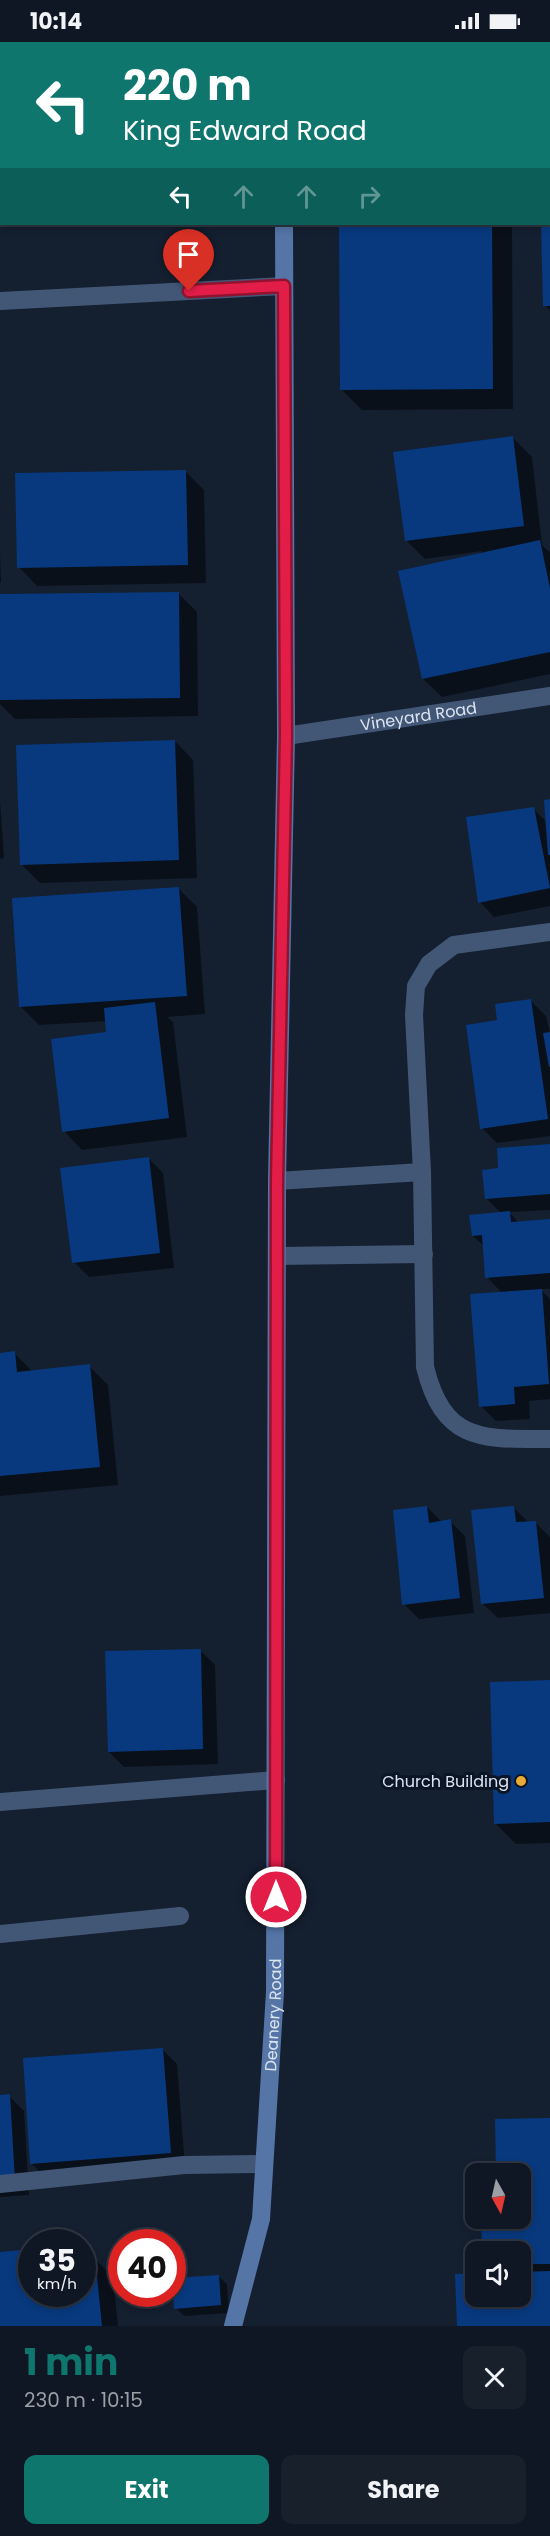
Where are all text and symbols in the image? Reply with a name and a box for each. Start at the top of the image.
text: 10:14 [30,6,82,37]
text: 220 m [123,56,252,115]
icon: left [24,66,102,144]
text: King Edward Road [123,112,367,149]
icon: left [164,180,197,213]
icon: ahead [227,180,260,213]
icon: ahead [290,180,323,213]
icon: right [353,180,386,213]
pin [163,229,214,291]
icon: arrive [172,238,205,271]
street label: Vineyard Road [359,696,478,737]
place label: Church Building [382,1770,509,1793]
marker: Church Building [514,1774,528,1788]
position arrow [244,1865,308,1929]
street label: Deanery Road [259,1958,287,2072]
north arrow [465,2163,531,2229]
map controls [465,2163,531,2307]
speed limit sign: 40 [108,2229,186,2307]
text: 35 [38,2239,76,2282]
button: sound [465,2241,531,2307]
text: km/h [37,2273,77,2294]
text: 1 min [24,2337,118,2388]
button: close [463,2346,526,2409]
text: 230 m · 10:15 [24,2386,143,2414]
button: Exit [24,2455,269,2524]
button: Share [281,2455,526,2524]

